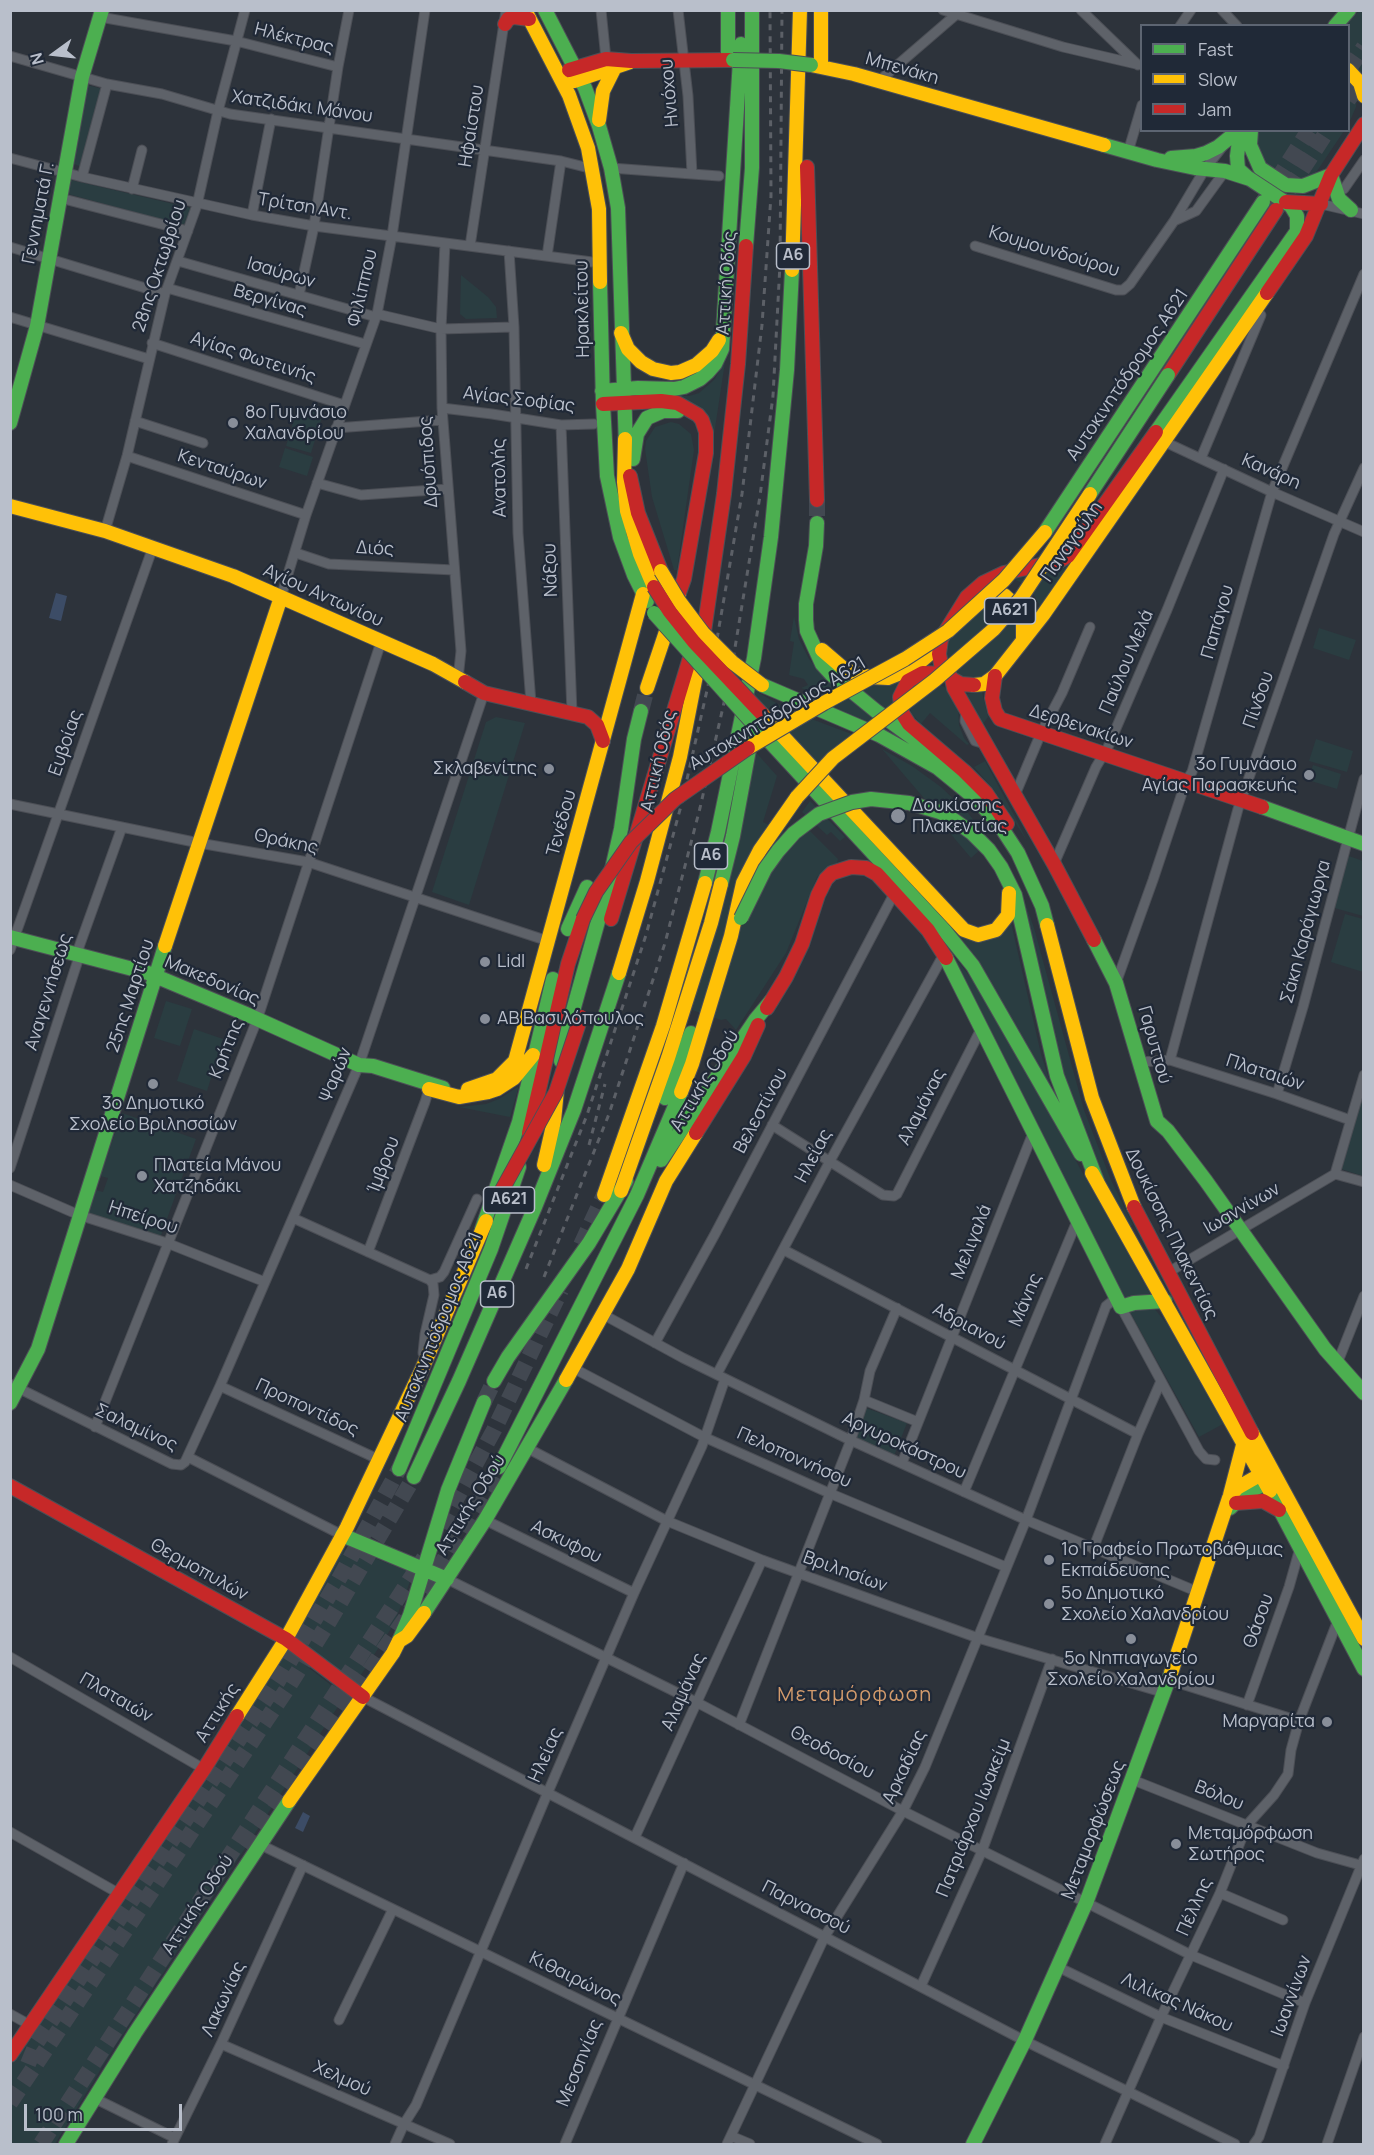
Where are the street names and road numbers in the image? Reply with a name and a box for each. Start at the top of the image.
street label: Ηλέκτρας [252,19,336,59]
street label: Μπενάκη [863,48,941,90]
street label: Ηνιόχου [656,58,684,128]
street label: Ηφαίστου [455,83,489,169]
street label: Χατζιδάκι Μάνου [230,86,374,128]
street label: Γεννηματά Γ. [19,160,59,266]
street label: Τρίτση Αντ. [256,189,354,225]
street label: 28ης Οκτωβρίου [128,197,192,335]
street label: Κουμουνδούρου [986,222,1122,282]
street label: Αττική Οδός [713,230,741,336]
road number: Α6 [776,243,810,269]
street label: Φιλίππου [344,247,382,329]
street label: Ισαύρων [244,253,318,293]
street label: Ηρακλείτου [571,260,595,358]
street label: Βεργίνας [231,280,309,322]
street label: Αυτοκινητόδρομος Α621 [1062,285,1194,465]
street label: Αγίας Φωτεινής [188,328,318,388]
street label: Αγίας Σοφίας [462,382,576,418]
street label: Δρυόπιδος [415,415,443,509]
street label: Ανατολής [489,438,511,518]
street label: Κενταύρων [175,445,269,495]
street label: Κανάρη [1238,450,1304,494]
street label: Παναγούλη [1036,498,1108,586]
street label: Διός [356,537,394,561]
street label: Νάξου [539,543,563,597]
street label: Αγίου Αντωνίου [260,560,386,632]
street label: Παπάγου [1197,583,1239,661]
road number: Α621 [984,598,1036,624]
street label: Παύλου Μελά [1095,607,1159,717]
street label: Αυτοκινητόδρομος Α621 [686,653,870,775]
street label: Πίνδου [1239,669,1279,731]
street label: Δερβενακίων [1027,700,1135,754]
street label: Ευβοίας [45,707,87,779]
street label: Αττική Οδός [637,708,681,814]
street label: Τενέδου [543,788,581,858]
street label: Θράκης [252,825,320,859]
road number: Α6 [694,843,728,869]
street label: Σάκη Καράγιωργα [1276,858,1336,1006]
street label: Αναγεννήσεως [21,931,77,1053]
street label: 25ης Μαρτίου [103,937,159,1055]
street label: Μακεδονίας [161,951,263,1011]
street label: Γαρυττού [1133,1004,1175,1086]
street label: Κρήτης [205,1016,249,1082]
street label: Αττικής Οδού [666,1026,744,1136]
street label: Ψαρών [315,1044,357,1106]
street label: Πλαταιών [1223,1050,1307,1096]
street label: Βελεστίνου [730,1065,792,1157]
street label: Αλαμάνας [894,1065,950,1149]
street label: Ηλείας [791,1125,837,1187]
street label: Ίμβρου [363,1134,405,1196]
street label: Δουκίσσης Πλακεντίας [1120,1145,1222,1323]
street label: Ιωαννίνων [1200,1179,1284,1239]
road number: Α621 [484,1187,534,1213]
street label: Ηπείρου [106,1197,180,1239]
street label: Μελιγαλά [947,1202,997,1282]
street label: Αυτοκινητόδρομος Α621 [391,1229,487,1425]
street label: Μάνης [1005,1270,1047,1330]
road number: Α6 [480,1281,514,1307]
street label: Αδριανού [929,1299,1009,1355]
street label: Προποντίδος [252,1375,362,1441]
street label: Σαλαμίνος [91,1400,181,1456]
street label: Αργυροκάστρου [839,1408,969,1484]
street label: Πελοποννήσου [733,1423,855,1493]
street label: Αττικής Οδού [432,1451,510,1559]
street label: Ασκυφου [527,1516,605,1568]
street label: Θερμοπυλών [146,1534,252,1606]
street label: Βριλησίων [800,1547,890,1597]
street label: Θάσου [1239,1591,1279,1651]
street label: Αλαμάνας [657,1650,711,1734]
street label: Πλαταιών [76,1668,156,1728]
street label: Αττικής [191,1679,245,1747]
street label: Θεοδοσίου [786,1722,878,1784]
street label: Ηλείας [524,1724,568,1786]
street label: Αρκαδίας [878,1727,932,1807]
street label: Πατριάρχου Ιωακείμ [932,1736,1016,1900]
street label: Μεταμορφώσεως [1058,1757,1130,1903]
street label: Βόλου [1191,1776,1247,1816]
street label: Αττικής Οδού [158,1851,238,1959]
street label: Πέλλης [1173,1875,1217,1939]
street label: Παρνασσού [758,1876,854,1940]
street label: Κιθαιρώνος [526,1948,624,2010]
street label: Ιωαννίνων [1267,1953,1317,2039]
street label: Λακωνίας [197,1958,251,2040]
street label: Λιλίκας Νάκου [1118,1969,1236,2037]
street label: Μεσσηνίας [553,2016,607,2110]
street label: Χελμού [310,2057,374,2101]

